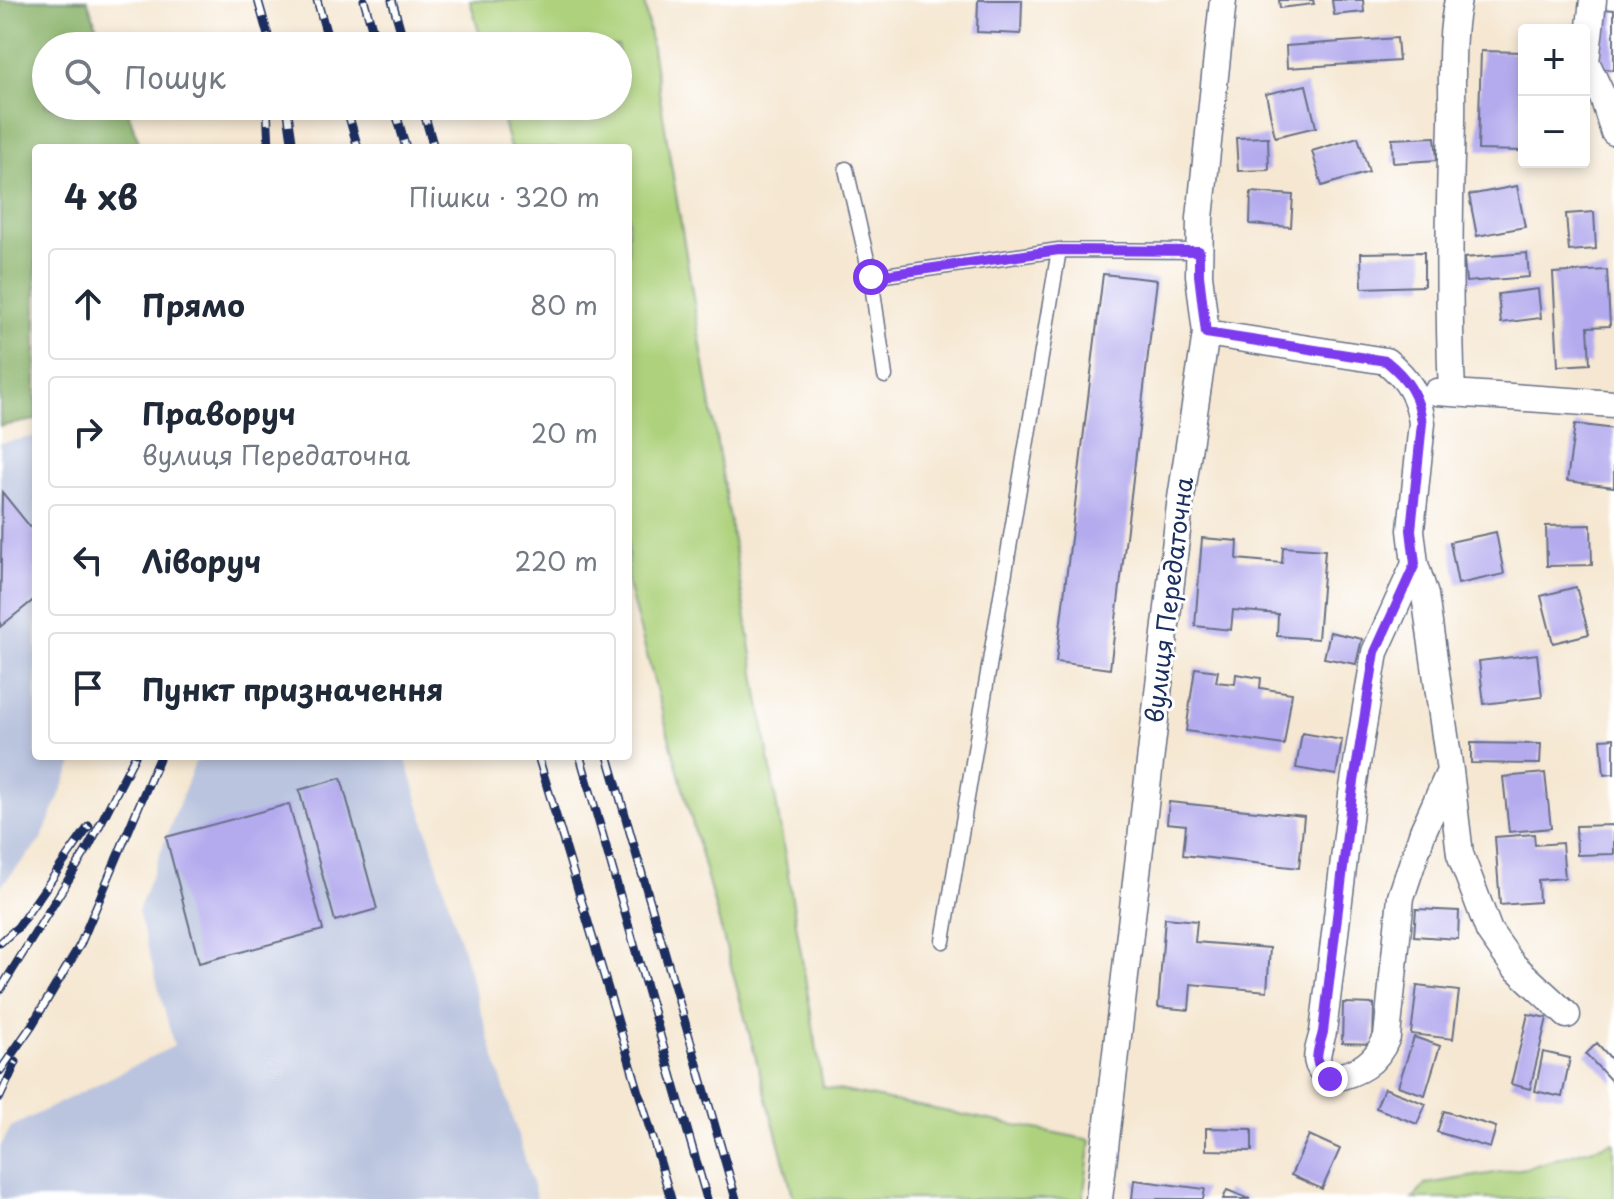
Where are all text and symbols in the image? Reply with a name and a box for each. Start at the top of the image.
map controls [1518,24,1590,168]
button: + [1518,24,1590,96]
search box [32,32,632,120]
icon: search [60,54,104,98]
text: Пошук [124,54,226,99]
button: − [1518,96,1590,168]
text: 4 хв [64,170,138,222]
text: Пішки · 320 m [409,177,600,216]
route start [853,259,889,295]
icon: ahead [66,282,110,326]
text: Прямо [142,282,245,327]
text: 80 m [530,285,598,324]
text: Праворуч [142,390,296,435]
icon: right [66,410,110,454]
text: 20 m [531,413,598,452]
text: вулиця Передаточна [142,435,410,474]
street label: вулиця Передаточна [1135,475,1201,725]
icon: left [66,538,110,582]
text: Ліворуч [142,538,261,583]
text: 220 m [514,541,598,580]
icon: arrive [66,666,110,710]
text: Пункт призначення [142,666,443,711]
route end [1312,1061,1348,1097]

